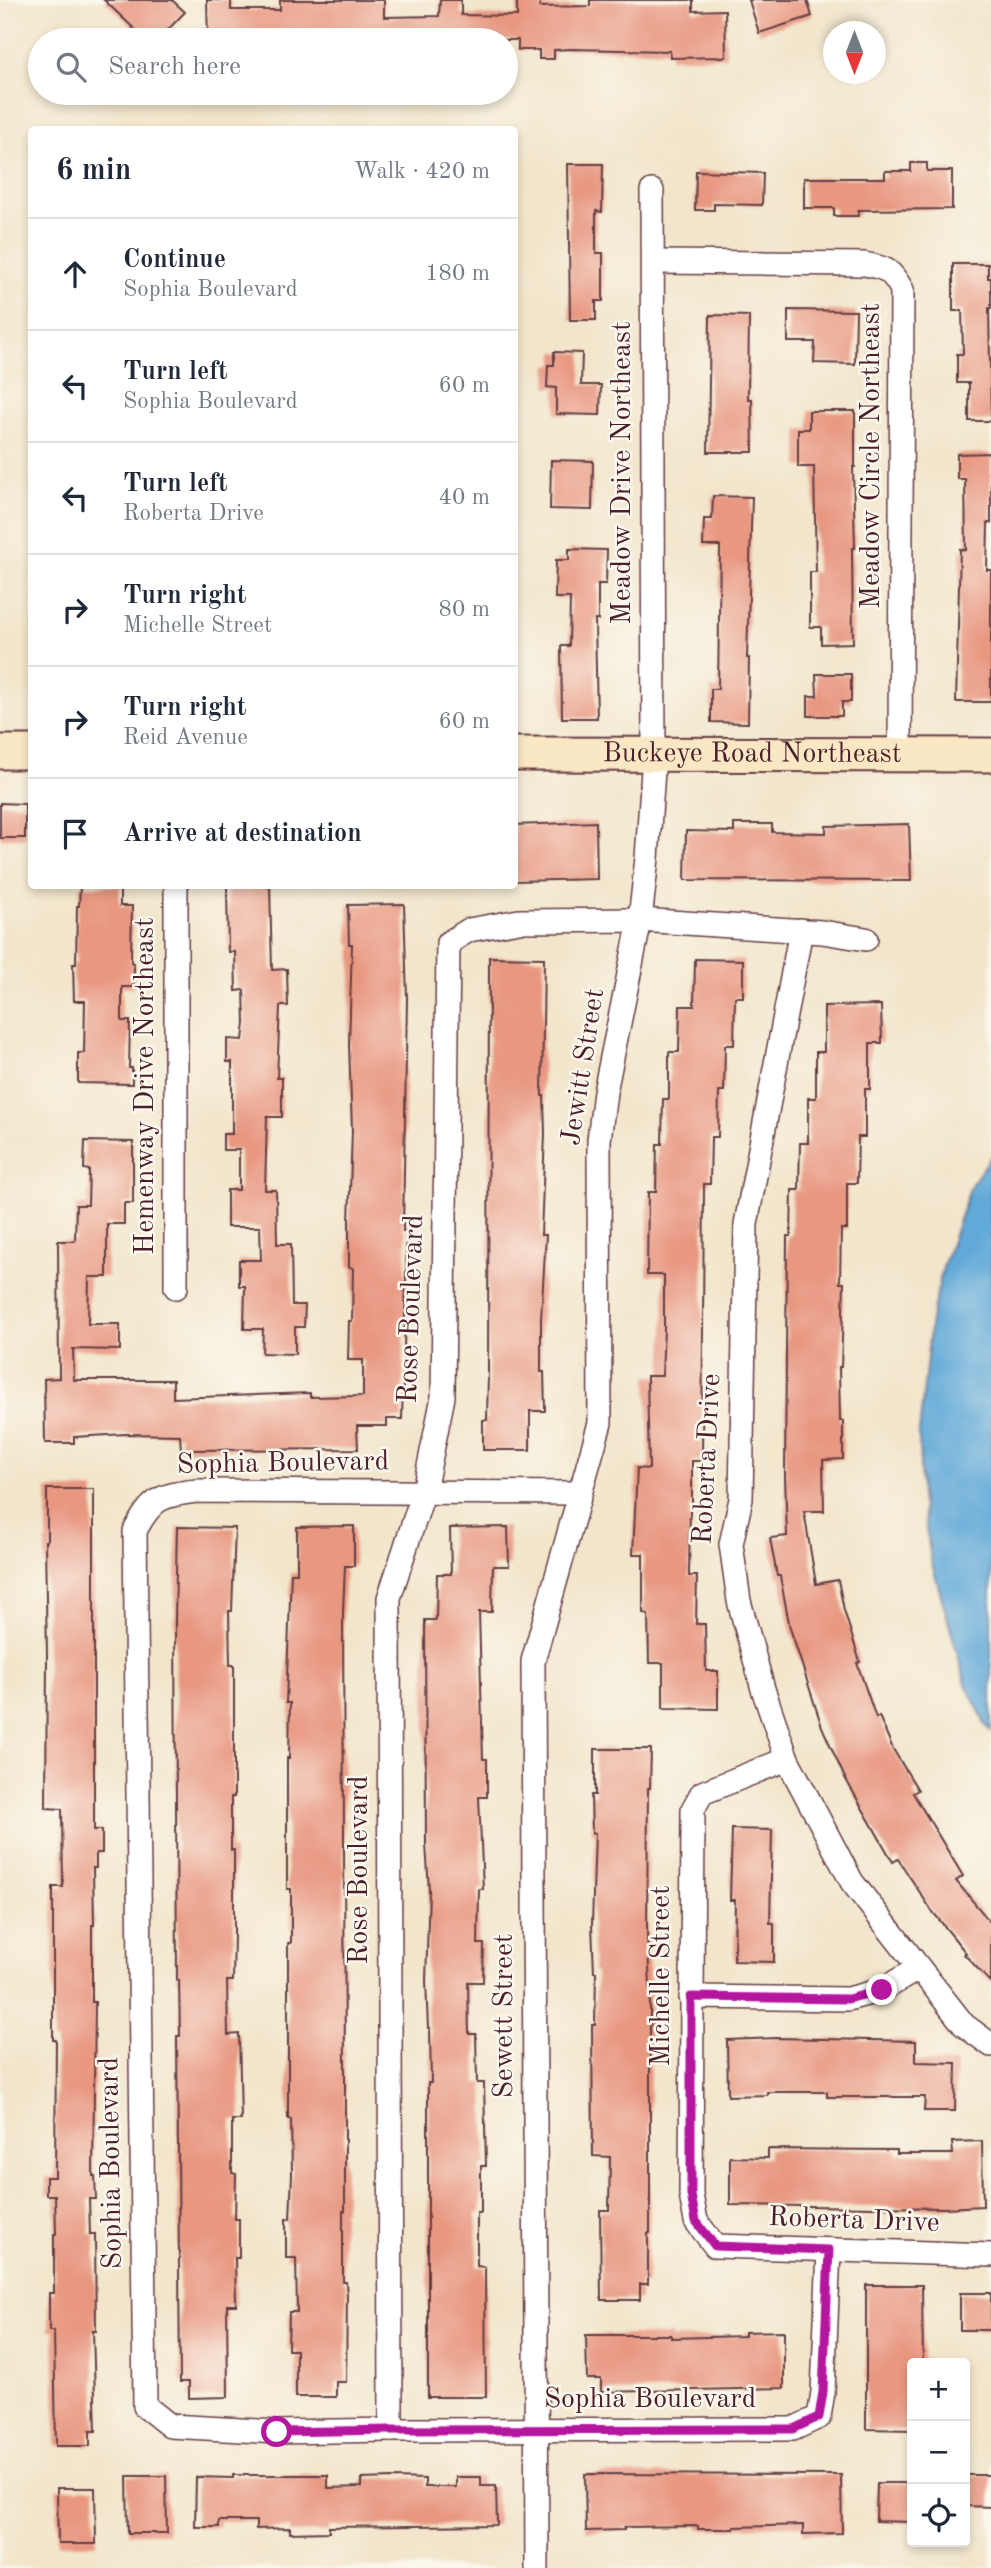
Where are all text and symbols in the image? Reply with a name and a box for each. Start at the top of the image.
north arrow [823,21,886,84]
search box [28,28,518,105]
icon: search [52,48,90,86]
text: Search here [108,54,241,80]
text: 6 min [56,156,131,186]
text: Walk · 420 m [354,160,490,183]
text: Continue [123,247,226,273]
icon: ahead [56,255,94,293]
text: 180 m [425,262,490,285]
text: Sophia Boulevard [123,278,298,301]
street label: Meadow Circle Northeast [858,303,886,609]
street label: Meadow Drive Northeast [609,321,637,625]
text: Turn left [123,359,228,385]
icon: left [56,367,94,405]
text: 60 m [439,374,490,397]
text: Sophia Boulevard [123,390,298,413]
text: Turn left [123,471,228,497]
icon: left [56,479,94,517]
text: 40 m [439,486,490,509]
text: Roberta Drive [123,502,264,525]
text: Turn right [123,583,246,609]
icon: right [56,591,94,629]
text: 80 m [439,598,490,621]
text: Michelle Street [123,614,272,637]
text: Turn right [123,695,246,721]
icon: right [56,703,94,741]
text: 60 m [439,710,490,733]
text: Reid Avenue [123,726,248,749]
street label: Buckeye Road Northeast [602,740,902,769]
icon: arrive [56,815,94,853]
text: Arrive at destination [123,821,362,847]
street label: Hemenway Drive Northeast [132,917,160,1255]
street label: Jewitt Street [558,986,610,1148]
street label: Rose Boulevard [395,1214,429,1404]
street label: Roberta Drive [690,1373,726,1545]
street label: Sophia Boulevard [176,1448,390,1480]
street label: Rose Boulevard [346,1775,374,1965]
street label: Michelle Street [648,1885,676,2067]
street label: Sewett Street [491,1933,519,2099]
route end [866,1974,897,2005]
street label: Sophia Boulevard [96,2056,128,2270]
street label: Roberta Drive [768,2204,940,2238]
map controls [907,2358,970,2547]
button: + [907,2358,970,2421]
street label: Sophia Boulevard [544,2386,756,2414]
route start [261,2416,292,2447]
button: − [907,2421,970,2484]
button: locate [907,2484,970,2547]

